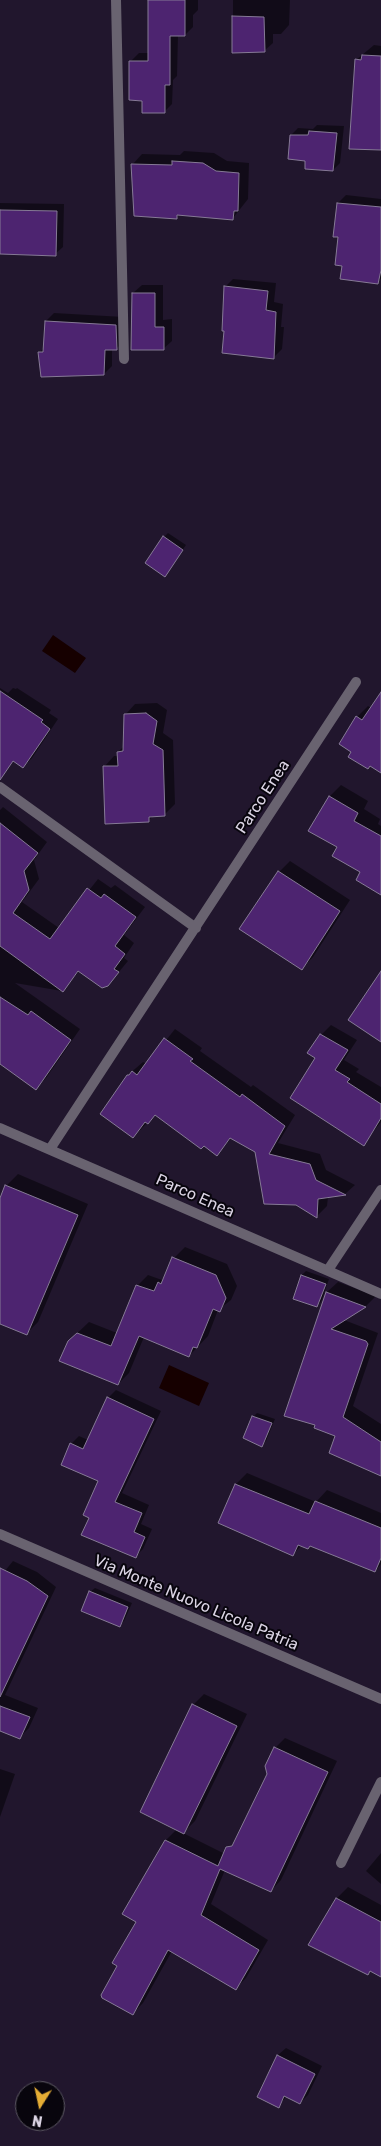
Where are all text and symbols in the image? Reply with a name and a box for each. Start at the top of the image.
street label: Parco Enea [232,757,294,837]
street label: Parco Enea [153,1170,237,1222]
street label: Via Monte Nuovo Licola Patria [91,1551,301,1655]
north arrow [15,2081,65,2131]
text: N [31,2111,44,2130]

